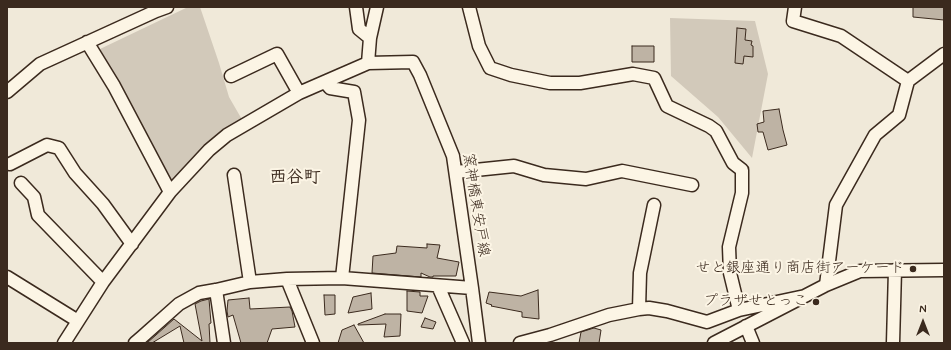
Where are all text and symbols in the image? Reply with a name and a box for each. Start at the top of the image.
street label: 窯神橋東安戸線 [458,152,492,258]
district label: 西谷町 [270,168,320,188]
place label: せと銀座通り商店街アーケード [696,260,905,278]
marker: せと銀座通り商店街アーケード [908,264,918,274]
place label: プラザせとっこ [703,293,808,311]
marker: プラザせとっこ [811,297,821,307]
north arrow [903,302,943,342]
text: N [919,303,927,317]

